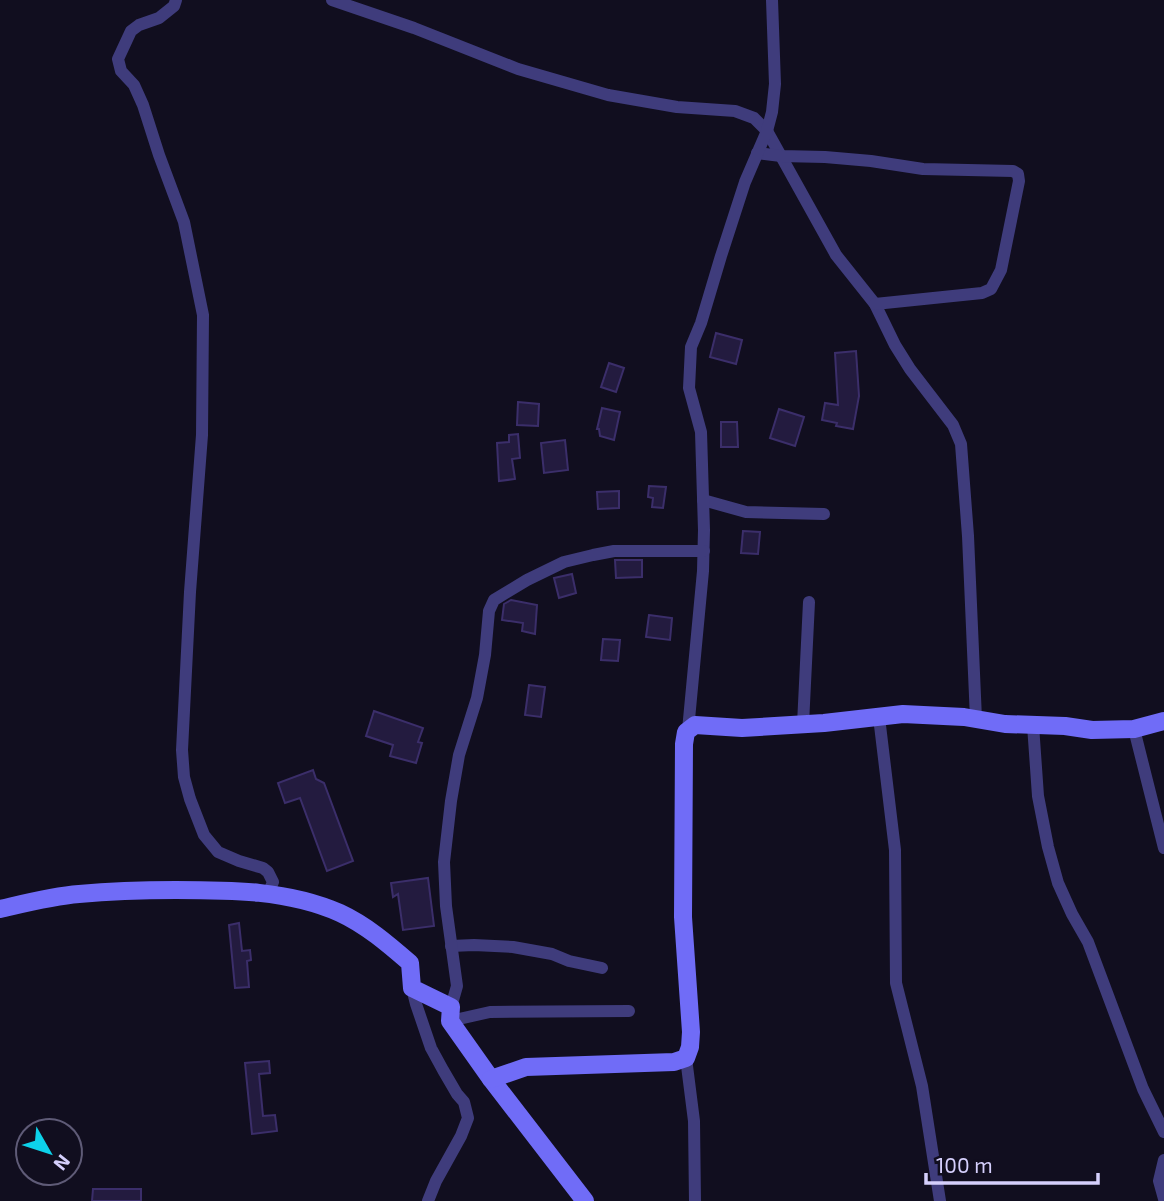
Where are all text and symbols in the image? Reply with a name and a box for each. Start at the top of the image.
north arrow [14,1117,84,1187]
scale bar [926,1142,1098,1186]
text: N [49,1150,76,1176]
text: 100 m [936,1152,993,1177]

